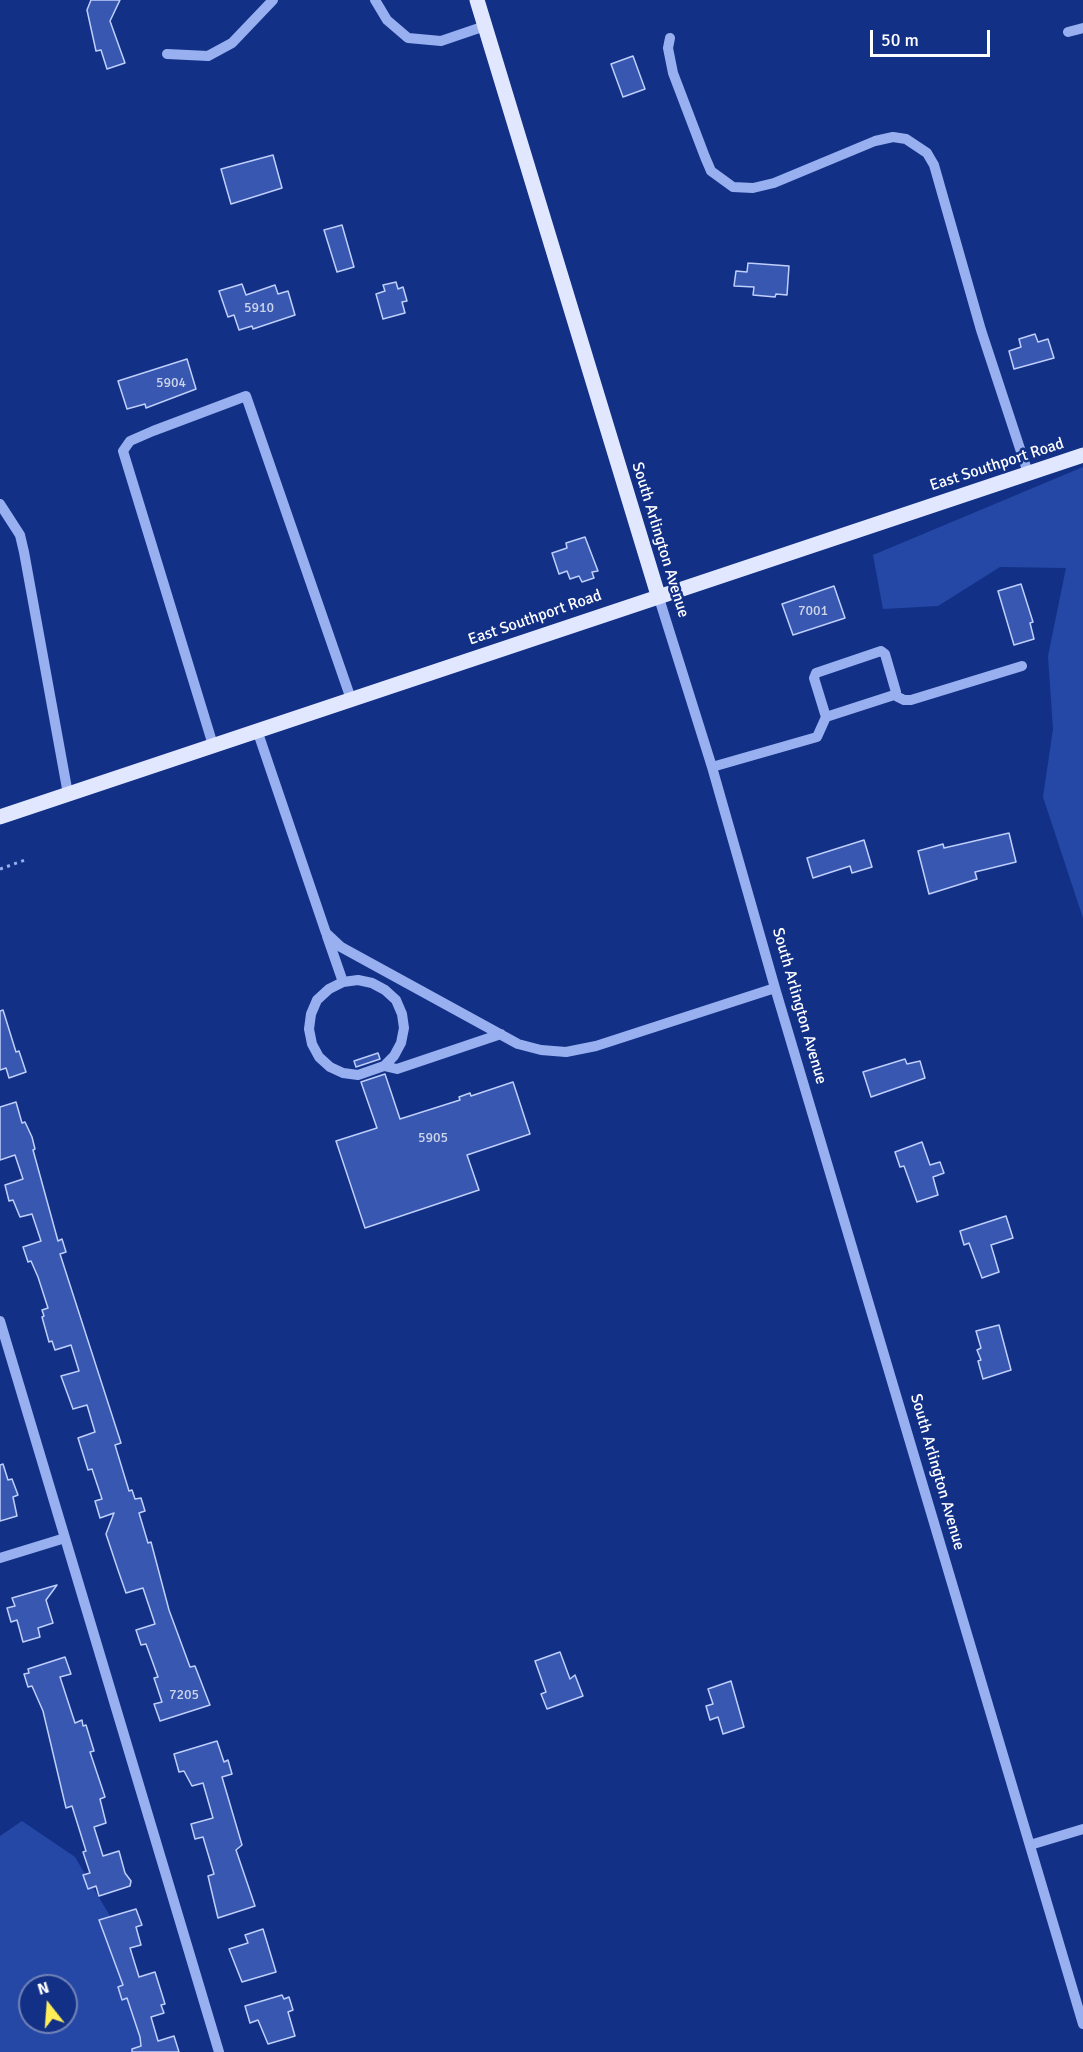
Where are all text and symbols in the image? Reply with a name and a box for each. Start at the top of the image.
scale bar [873,18,993,56]
text: 50 m [881,29,919,51]
house number: 5910 [244,300,274,316]
house number: 5904 [156,375,186,391]
street label: East Southport Road [928,434,1066,496]
street label: South Arlington Avenue [627,460,693,620]
street label: East Southport Road [466,586,604,650]
house number: 7001 [798,603,828,619]
street label: South Arlington Avenue [767,926,831,1086]
house number: 5905 [418,1130,448,1146]
street label: South Arlington Avenue [905,1392,969,1552]
house number: 7205 [169,1687,199,1703]
north arrow [18,1974,78,2034]
text: N [35,1978,52,2000]

